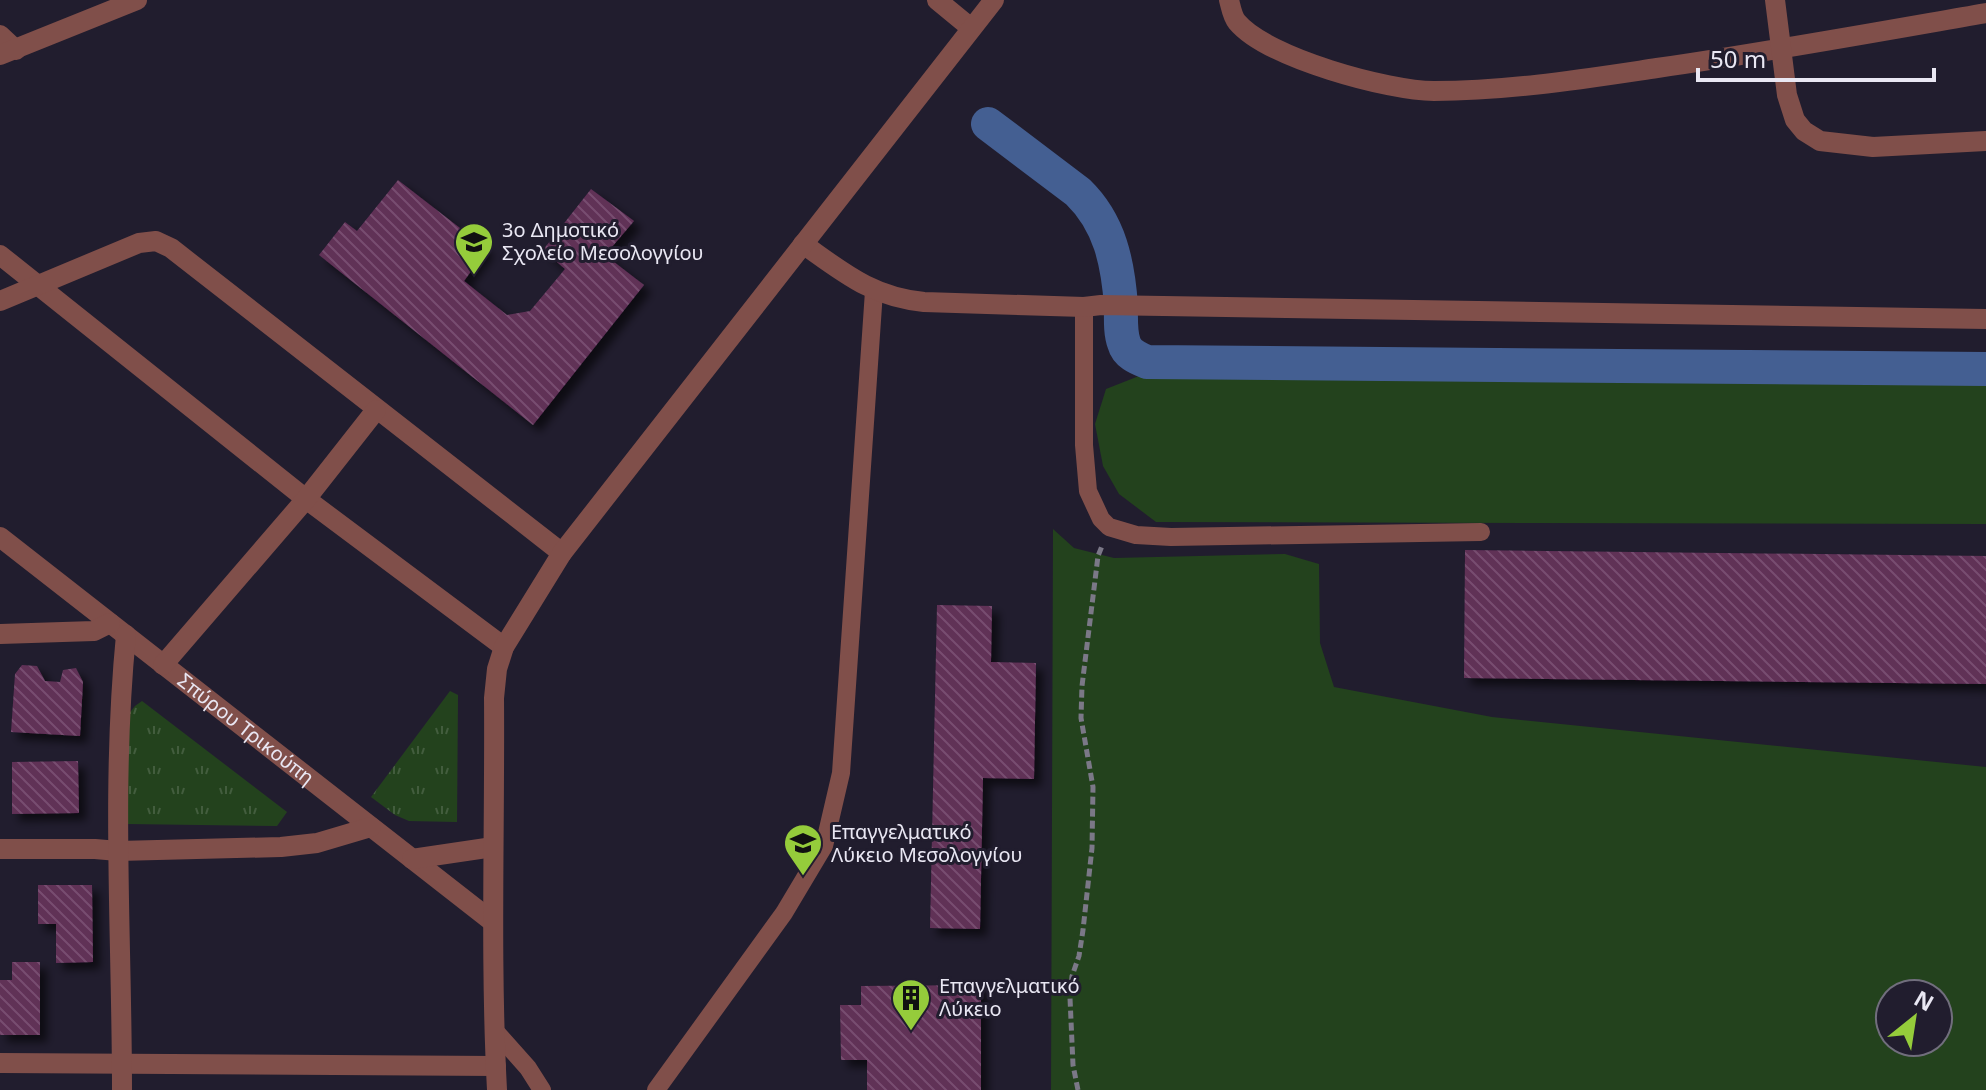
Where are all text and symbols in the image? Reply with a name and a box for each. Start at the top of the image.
scale bar [1698,32,1934,82]
text: 50 m [1710,42,1766,75]
place label: 3ο Δημοτικό Σχολείο Μεσολογγίου [502,216,703,266]
school or university icon: 3ο Δημοτικό Σχολείο Μεσολογγίου [453,221,495,276]
street label: Σπύρου Τρικούπη [172,667,320,790]
place label: Επαγγελματικό Λύκειο Μεσολογγίου [831,818,1023,868]
school or university icon: Επαγγελματικό Λύκειο Μεσολογγίου [782,822,824,877]
place label: Επαγγελματικό Λύκειο [939,972,1080,1022]
building icon: Επαγγελματικό Λύκειο [890,977,932,1032]
north arrow [1874,978,1954,1058]
text: N [1909,982,1940,1017]

